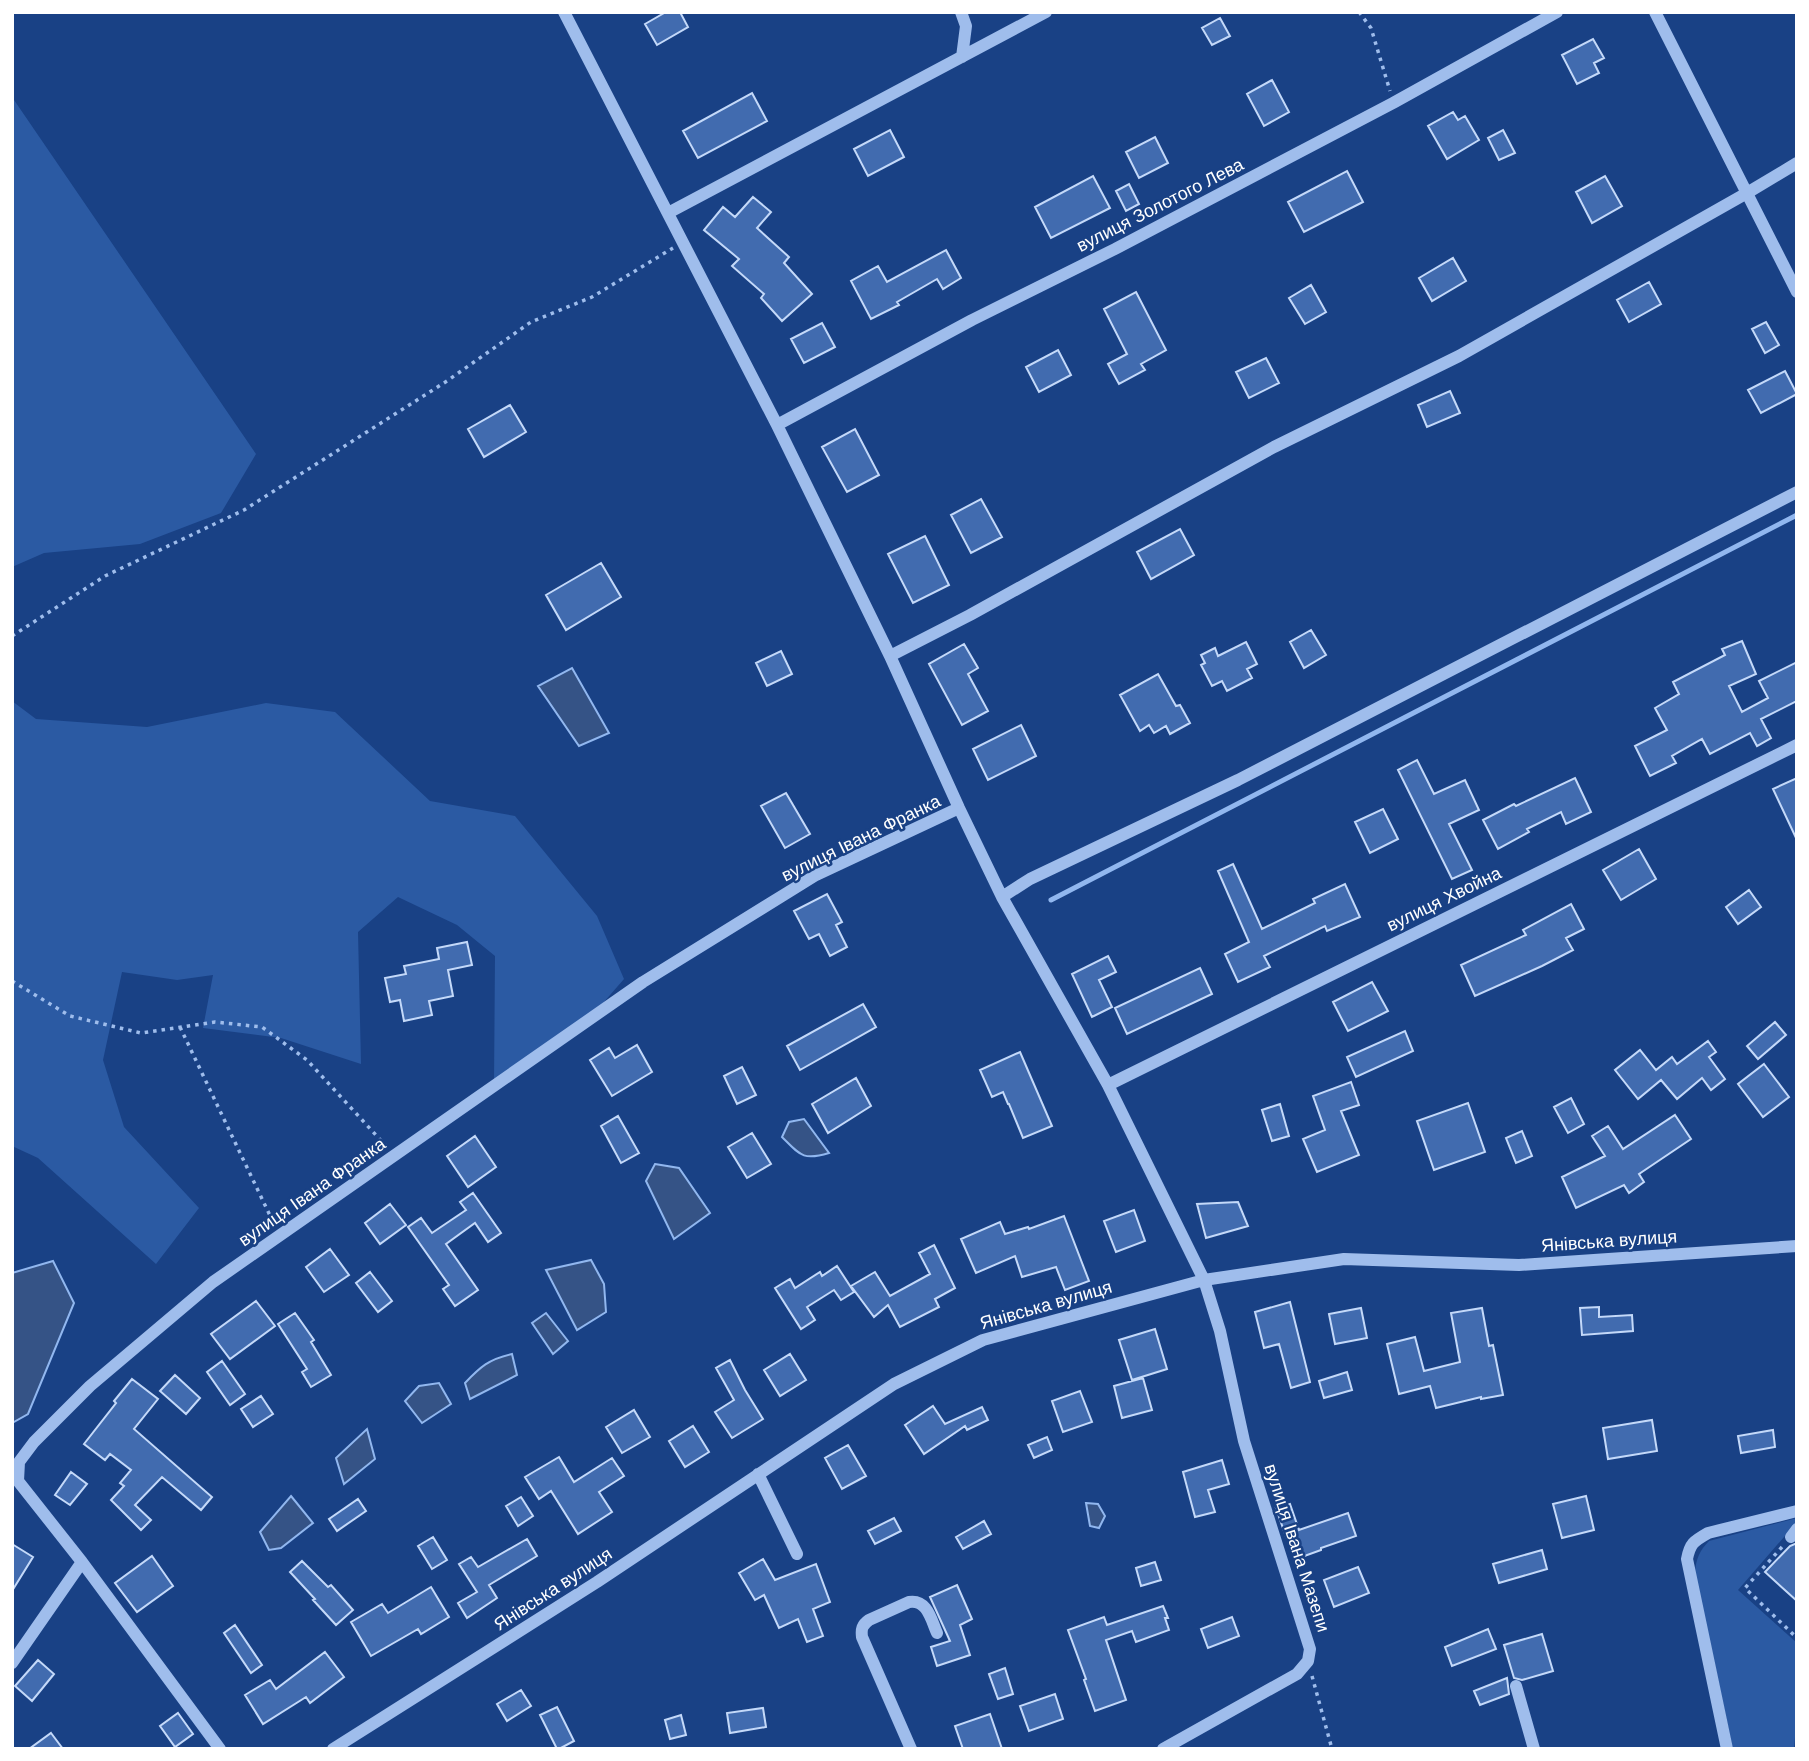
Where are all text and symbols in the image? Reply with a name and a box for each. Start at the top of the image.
street label: вулиця Золотого Лева [1073,154,1248,256]
street label: вулиця Івана Франка [778,790,945,885]
street label: вулиця Хвойна [1384,862,1505,935]
street label: вулиця Івана Франка [235,1133,390,1250]
street label: Янівська вулиця [1540,1226,1678,1256]
street label: Янівська вулиця [978,1277,1114,1333]
street label: вулиця Івана Мазепи [1260,1461,1334,1635]
street label: Янівська вулиця [490,1543,616,1635]

